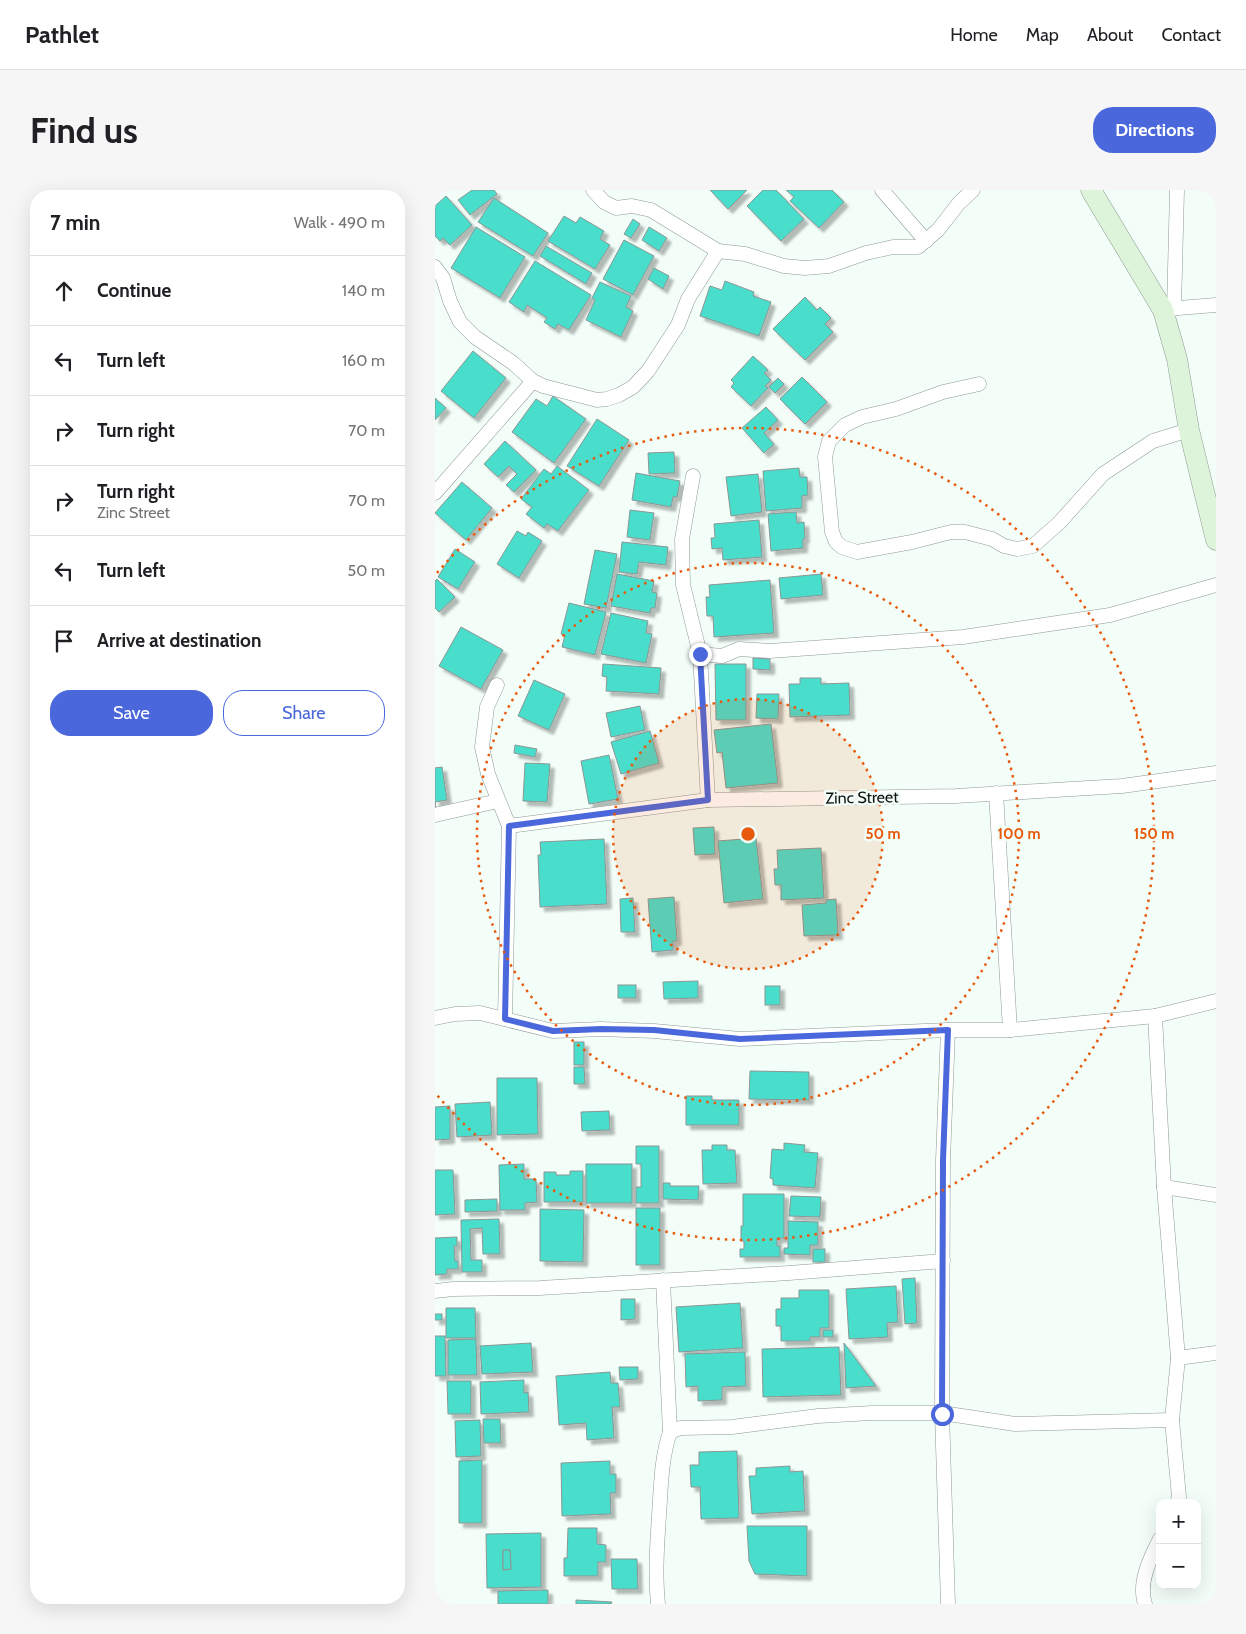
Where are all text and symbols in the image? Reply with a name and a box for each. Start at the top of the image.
text: Pathlet [25,20,99,49]
text: Home [950,24,998,46]
text: Map [1026,24,1059,46]
text: About [1087,24,1133,46]
text: Contact [1161,24,1221,46]
button: Directions [1093,107,1216,153]
text: Find us [30,109,138,152]
text: 7 min [50,210,100,235]
text: Walk · 490 m [294,213,385,232]
icon: ahead [50,277,78,305]
text: Continue [97,279,171,302]
text: 140 m [342,281,385,300]
icon: left [50,347,78,375]
text: Turn left [97,349,165,372]
text: 160 m [342,351,385,370]
icon: right [50,417,78,445]
text: Turn right [97,419,175,442]
text: 70 m [348,421,385,440]
text: Turn right [97,480,175,503]
icon: right [50,487,78,515]
text: 70 m [348,491,385,510]
text: Zinc Street [97,503,170,522]
icon: left [50,557,78,585]
text: Turn left [97,559,165,582]
text: 50 m [348,561,385,580]
icon: arrive [50,627,78,655]
text: Arrive at destination [97,629,261,652]
route end [689,643,712,666]
button: Save [50,690,213,736]
button: Share [223,690,385,736]
street label: Zinc Street [825,787,899,808]
centre of rings [739,825,757,843]
text: 50 m [865,825,901,843]
text: 100 m [997,825,1041,843]
text: 150 m [1134,825,1174,843]
route start [931,1403,954,1426]
map controls [1156,1499,1201,1589]
button: + [1156,1499,1201,1544]
button: − [1156,1544,1201,1589]

